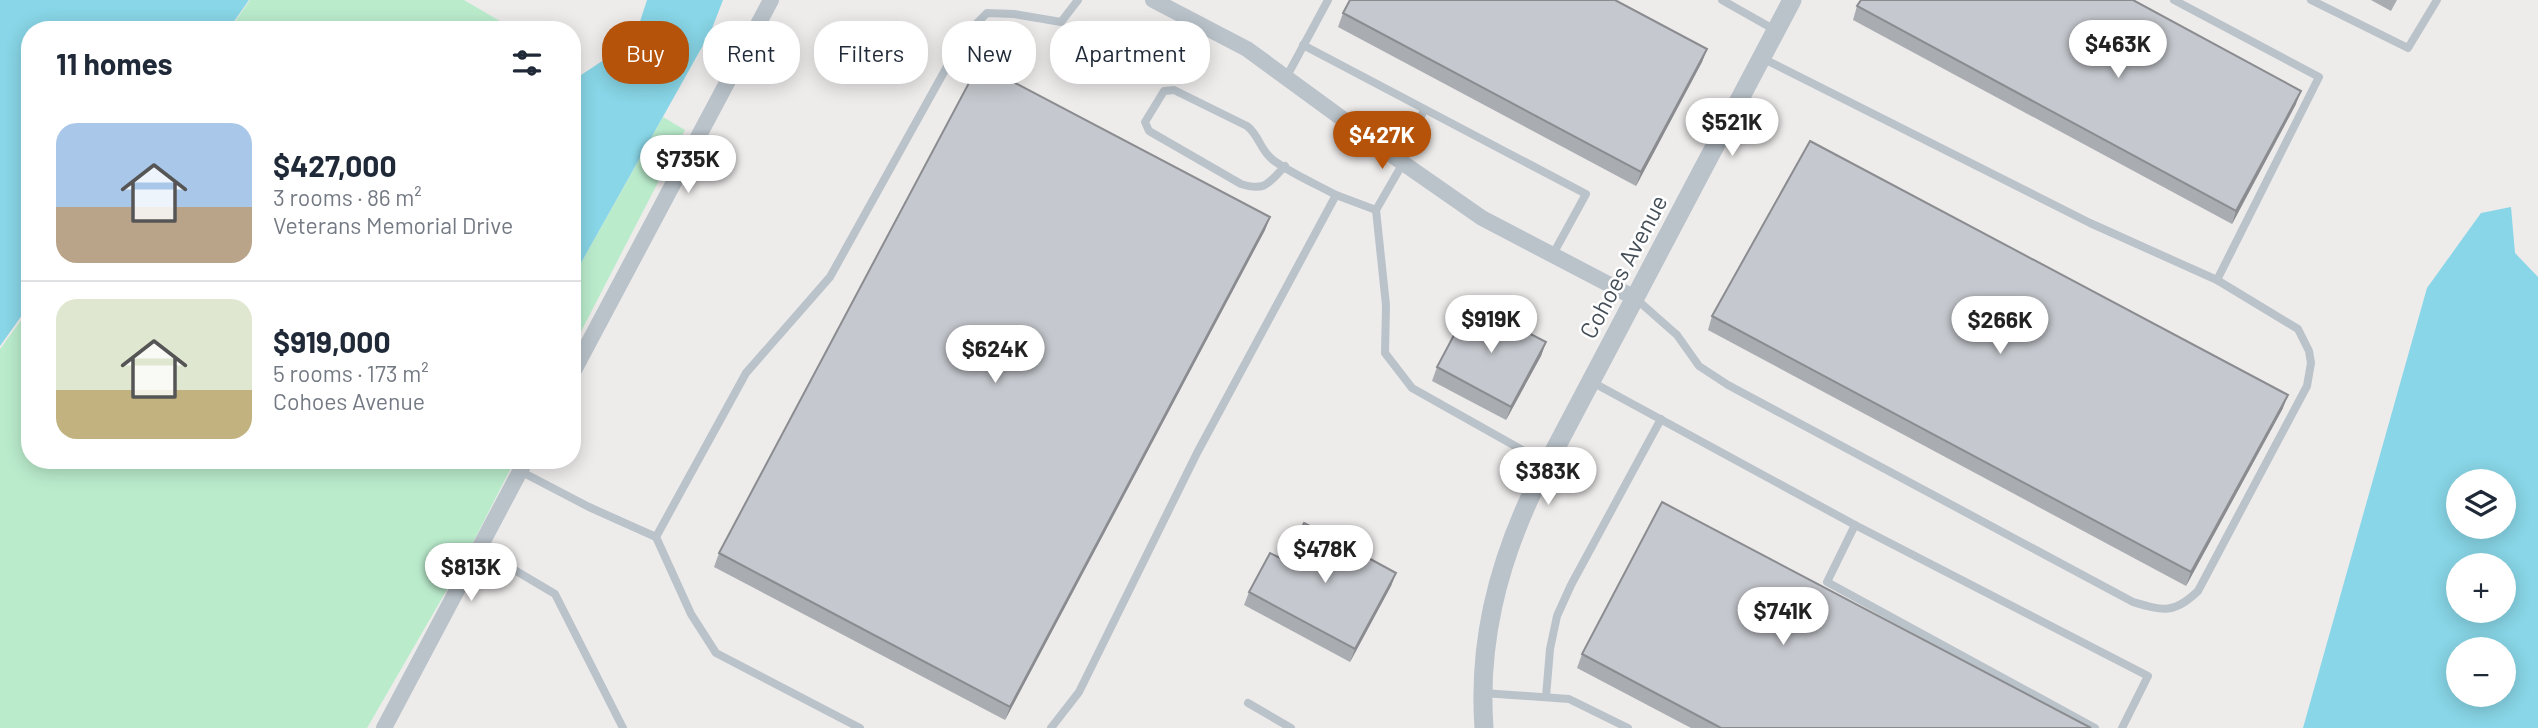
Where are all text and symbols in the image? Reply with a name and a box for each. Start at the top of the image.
pin: $463K [2069,20,2167,80]
chip: Buy [602,21,689,84]
chip: Rent [703,21,800,84]
chip: Filters [814,21,928,84]
chip: New [942,21,1036,84]
chip: Apartment [1050,21,1210,84]
text: $463K [2085,29,2151,57]
icon: filters [508,44,546,82]
text: 11 homes [56,45,173,81]
pin: $521K [1683,99,1781,158]
text: $521K [1702,107,1762,135]
pin: $427K [1333,111,1431,171]
text: $427K [1349,120,1415,148]
pin: $735K [639,136,737,195]
text: $735K [656,144,720,172]
text: $427,000 [273,147,396,183]
icon: home [112,151,196,235]
text: 3 rooms · 86 m² [273,183,422,211]
street label: Cohoes Avenue [1573,189,1673,343]
text: Veterans Memorial Drive [273,211,513,239]
pin: $919K [1442,296,1540,355]
pin: $266K [1951,296,2049,356]
text: $919K [1461,304,1521,332]
text: $266K [1967,305,2033,333]
text: $919,000 [273,323,391,359]
pin: $624K [946,326,1044,385]
icon: home [112,327,196,411]
text: $624K [962,334,1028,362]
text: 5 rooms · 173 m² [273,359,429,387]
text: Cohoes Avenue [273,387,425,415]
pin: $383K [1499,448,1597,507]
text: $383K [1516,456,1580,484]
map controls [2446,469,2516,707]
button: layers [2446,469,2516,539]
pin: $478K [1276,526,1374,585]
text: $478K [1293,534,1357,562]
pin: $813K [422,544,520,603]
text: $813K [441,552,501,580]
button: + [2446,553,2516,623]
pin: $741K [1734,588,1832,647]
text: $741K [1754,596,1812,624]
button: − [2446,637,2516,707]

